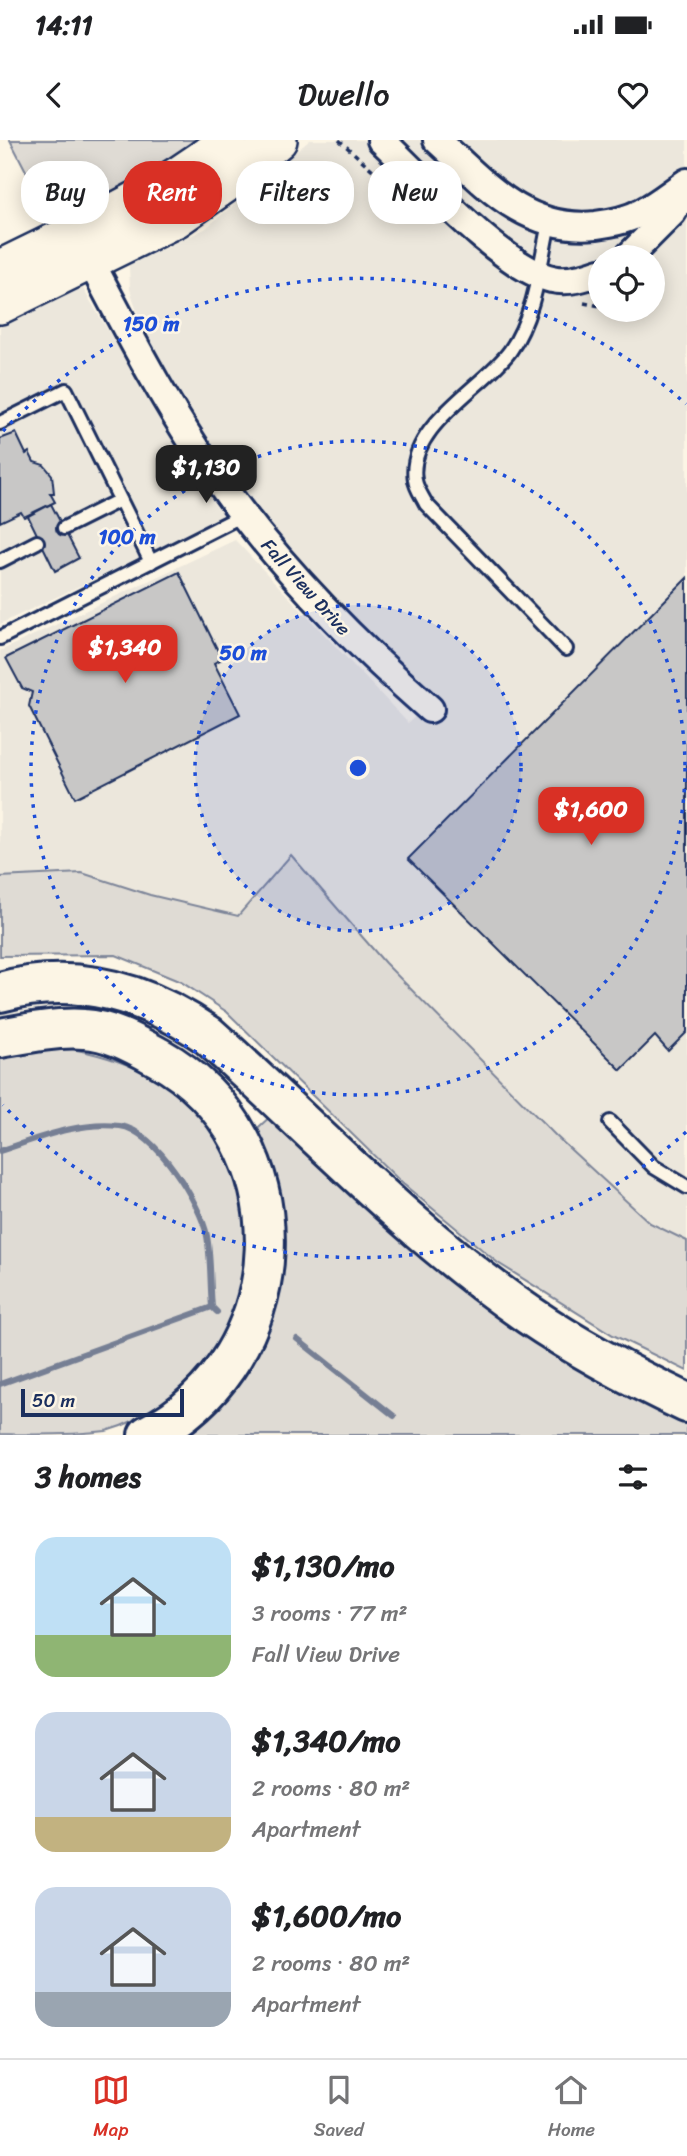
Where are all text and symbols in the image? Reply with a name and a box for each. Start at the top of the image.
text: 14:11 [35,2,93,48]
text: Dwello [297,66,390,123]
icon: back [35,76,73,114]
icon: heart [614,76,652,114]
chip: Buy [21,161,109,224]
chip: Rent [123,161,222,224]
chip: Filters [236,161,354,224]
chip: New [368,161,462,224]
map controls [588,245,665,322]
button: locate [588,245,665,322]
text: 150 m [123,305,180,343]
pin: $1,130 [149,446,263,505]
text: $1,130 [172,447,240,488]
text: 100 m [98,518,156,556]
street label: Fall View Drive [253,530,359,644]
pin: $1,340 [68,626,182,685]
text: $1,340 [88,627,162,668]
text: 50 m [219,634,268,672]
centre of rings [346,756,370,780]
pin: $1,600 [534,788,648,847]
text: $1,600 [554,789,628,830]
text: 50 m [32,1384,75,1417]
scale bar [21,1386,184,1418]
text: 3 homes [35,1450,141,1504]
icon: filters [614,1458,652,1496]
text: $1,130/mo [252,1539,395,1593]
icon: home [91,1565,175,1649]
text: 3 rooms · 77 m² [252,1593,408,1634]
text: Fall View Drive [252,1634,400,1675]
text: $1,340/mo [252,1714,400,1768]
icon: home [91,1740,175,1824]
text: 2 rooms · 80 m² [252,1768,410,1809]
text: Apartment [252,1809,361,1850]
text: $1,600/mo [252,1889,401,1943]
icon: home [91,1915,175,1999]
text: 2 rooms · 80 m² [252,1943,410,1984]
text: Apartment [252,1984,361,2025]
tab: Map [92,2071,130,2146]
tab: Saved [314,2071,364,2146]
tab: Home [548,2071,595,2146]

